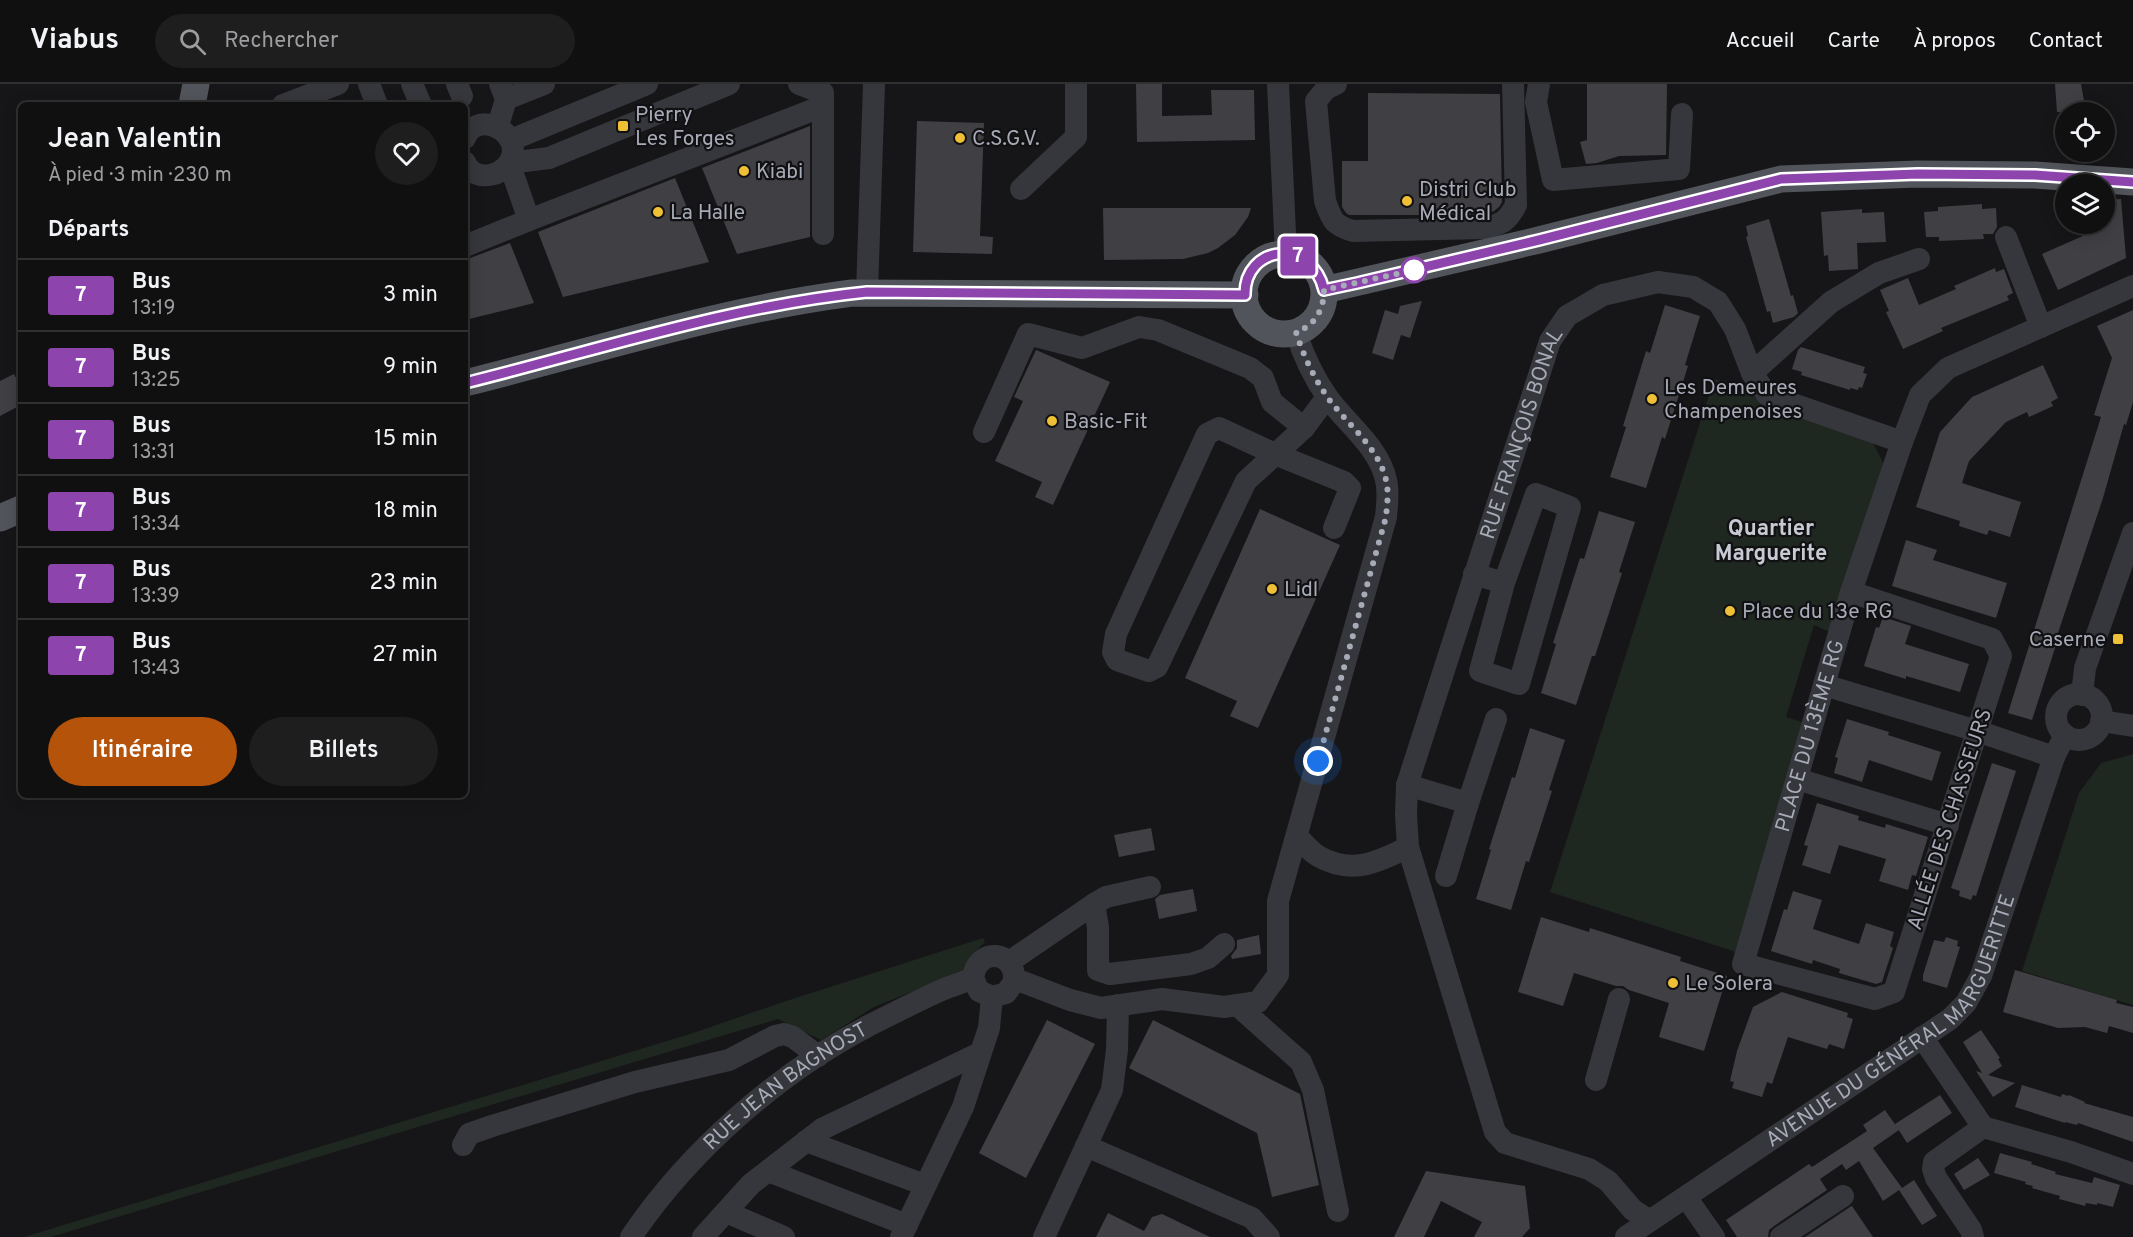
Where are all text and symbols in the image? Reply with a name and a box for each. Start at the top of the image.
search box [155,14,575,68]
text: Viabus [30,23,119,59]
icon: search [176,25,209,58]
text: Rechercher [224,28,339,55]
text: Accueil [1726,28,1795,55]
text: Carte [1828,28,1880,55]
text: À propos [1913,28,1996,55]
text: Contact [2029,28,2103,55]
place label: Pierry Les Forges [635,102,735,153]
map controls [2055,102,2115,234]
button: locate [2055,102,2115,162]
marker: Pierry Les Forges [616,119,630,133]
text: Jean Valentin [48,122,222,158]
button: heart [375,122,438,185]
place label: C.S.G.V. [972,126,1040,153]
marker: C.S.G.V. [953,131,967,145]
place label: Kiabi [756,159,803,186]
text: À pied · 3 min · 230 m [48,163,232,189]
marker: Kiabi [737,164,751,178]
button: layers [2055,174,2115,234]
place label: Distri Club Médical [1419,177,1516,228]
marker: Distri Club Médical [1400,194,1414,208]
place label: La Halle [670,200,745,227]
marker: La Halle [651,205,665,219]
text: Départs [48,217,129,244]
line badge: 7 [1278,236,1318,276]
text: 7 [1292,243,1304,270]
unlabelled marker [1401,257,1427,283]
text: Bus [132,269,171,296]
text: 7 [75,282,87,309]
text: 3 min [383,282,438,309]
text: 13:19 [132,296,175,322]
street label: RUE FRANÇOIS BONAL [1475,323,1570,543]
text: Bus [132,341,171,368]
text: 7 [75,354,87,381]
text: 9 min [383,354,438,381]
text: 13:25 [132,368,181,394]
place label: Les Demeures Champenoises [1664,375,1802,426]
marker: Les Demeures Champenoises [1645,392,1659,406]
place label: Basic-Fit [1064,409,1148,436]
text: Bus [132,413,171,440]
marker: Basic-Fit [1045,414,1059,428]
text: 7 [75,426,87,453]
text: 15 min [374,426,438,453]
text: 13:31 [132,440,175,466]
text: Bus [132,485,171,512]
text: 7 [75,498,87,525]
text: 18 min [375,498,438,525]
text: 13:34 [132,512,180,538]
district label: Quartier Marguerite [1715,516,1827,568]
text: Bus [132,557,171,584]
text: 7 [75,570,87,597]
text: 23 min [370,570,438,597]
place label: Lidl [1284,577,1318,604]
marker: Lidl [1265,582,1279,596]
text: 13:39 [132,584,180,610]
place label: Place du 13e RG [1742,599,1893,626]
marker: Place du 13e RG [1723,604,1737,618]
place label: Caserne [2029,627,2106,654]
text: Bus [132,629,171,656]
marker: Caserne [2111,632,2125,646]
street label: PLACE DU 13ÈME RG [1770,637,1851,835]
text: 7 [75,642,87,669]
text: 27 min [372,642,438,669]
text: 13:43 [132,656,180,682]
street label: ALLÉE DES CHASSEURS [1901,705,1999,934]
button: Itinéraire [48,717,237,786]
button: Billets [249,717,438,786]
your location [1303,746,1333,776]
street label: AVENUE DU GÉNÉRAL MARGUERITTE [1761,891,2022,1154]
place label: Le Solera [1685,971,1773,998]
marker: Le Solera [1666,976,1680,990]
street label: RUE JEAN BAGNOST [698,1017,873,1157]

